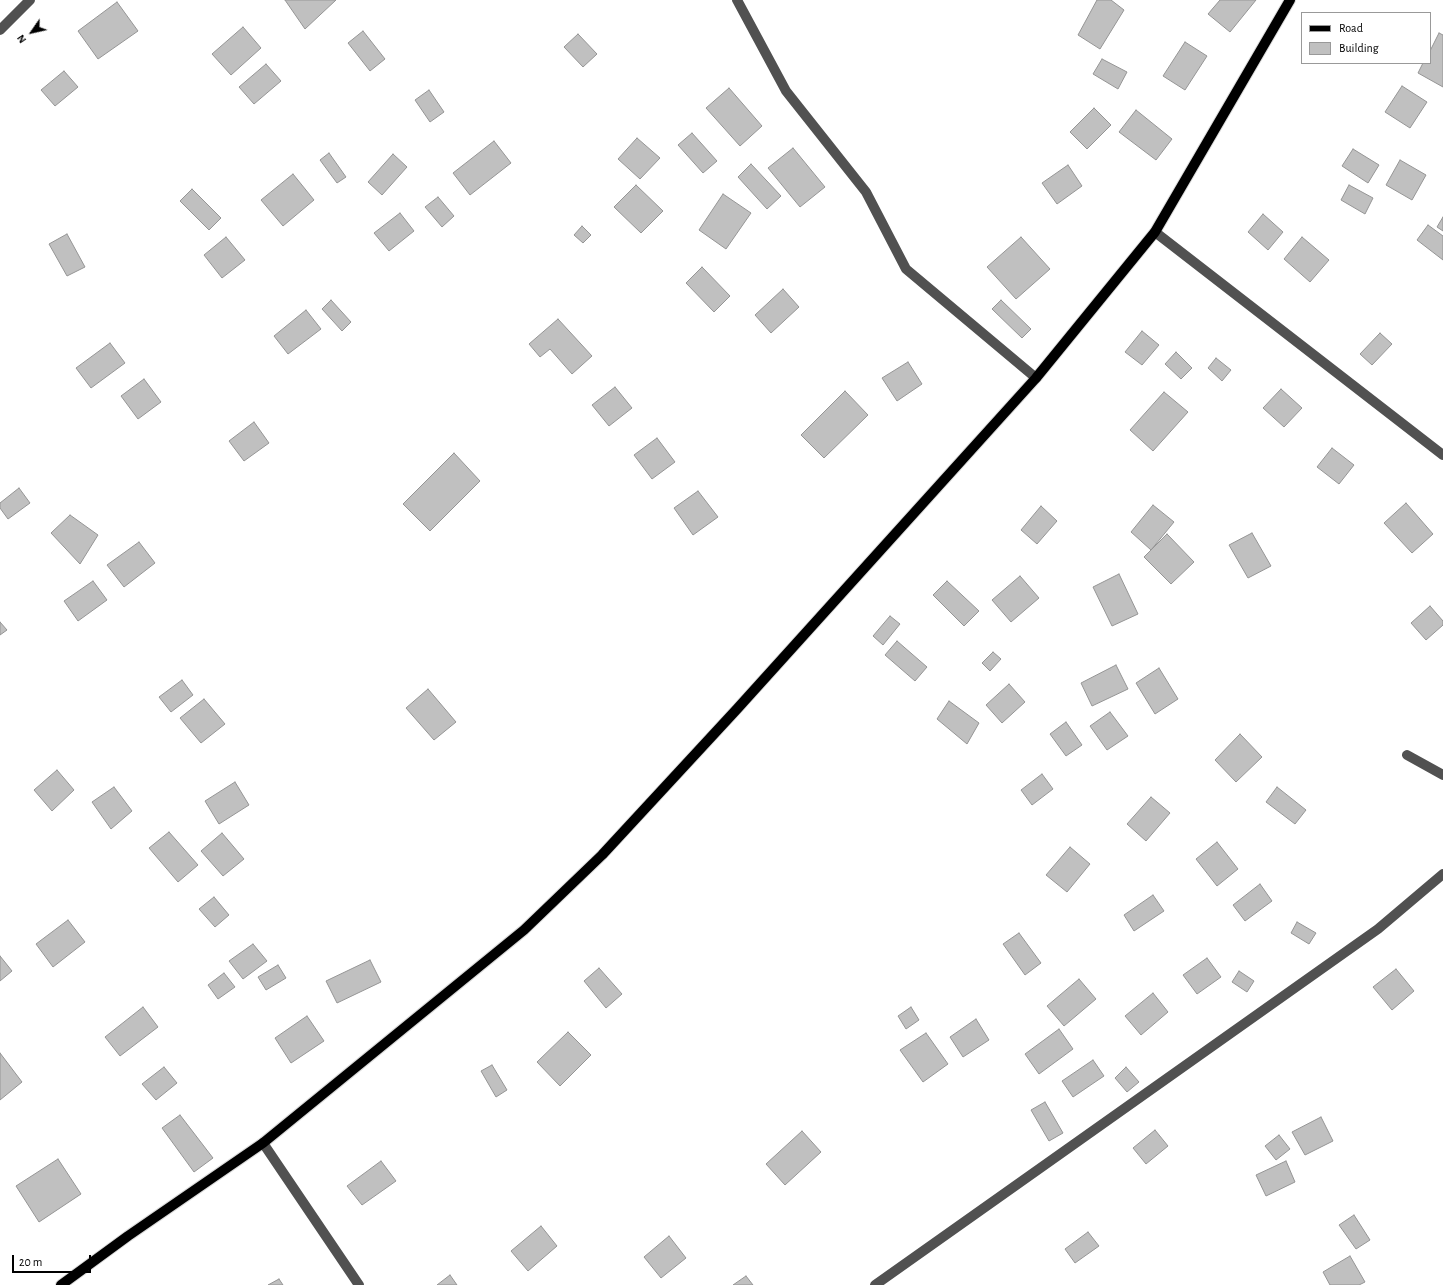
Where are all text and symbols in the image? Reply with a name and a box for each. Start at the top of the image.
north arrow [12,12,52,52]
legend [1301,12,1431,64]
text: Road [1339,22,1363,34]
text: N [15,33,28,45]
text: Building [1339,42,1379,54]
scale bar [14,1247,93,1273]
text: 20 m [19,1256,42,1268]

